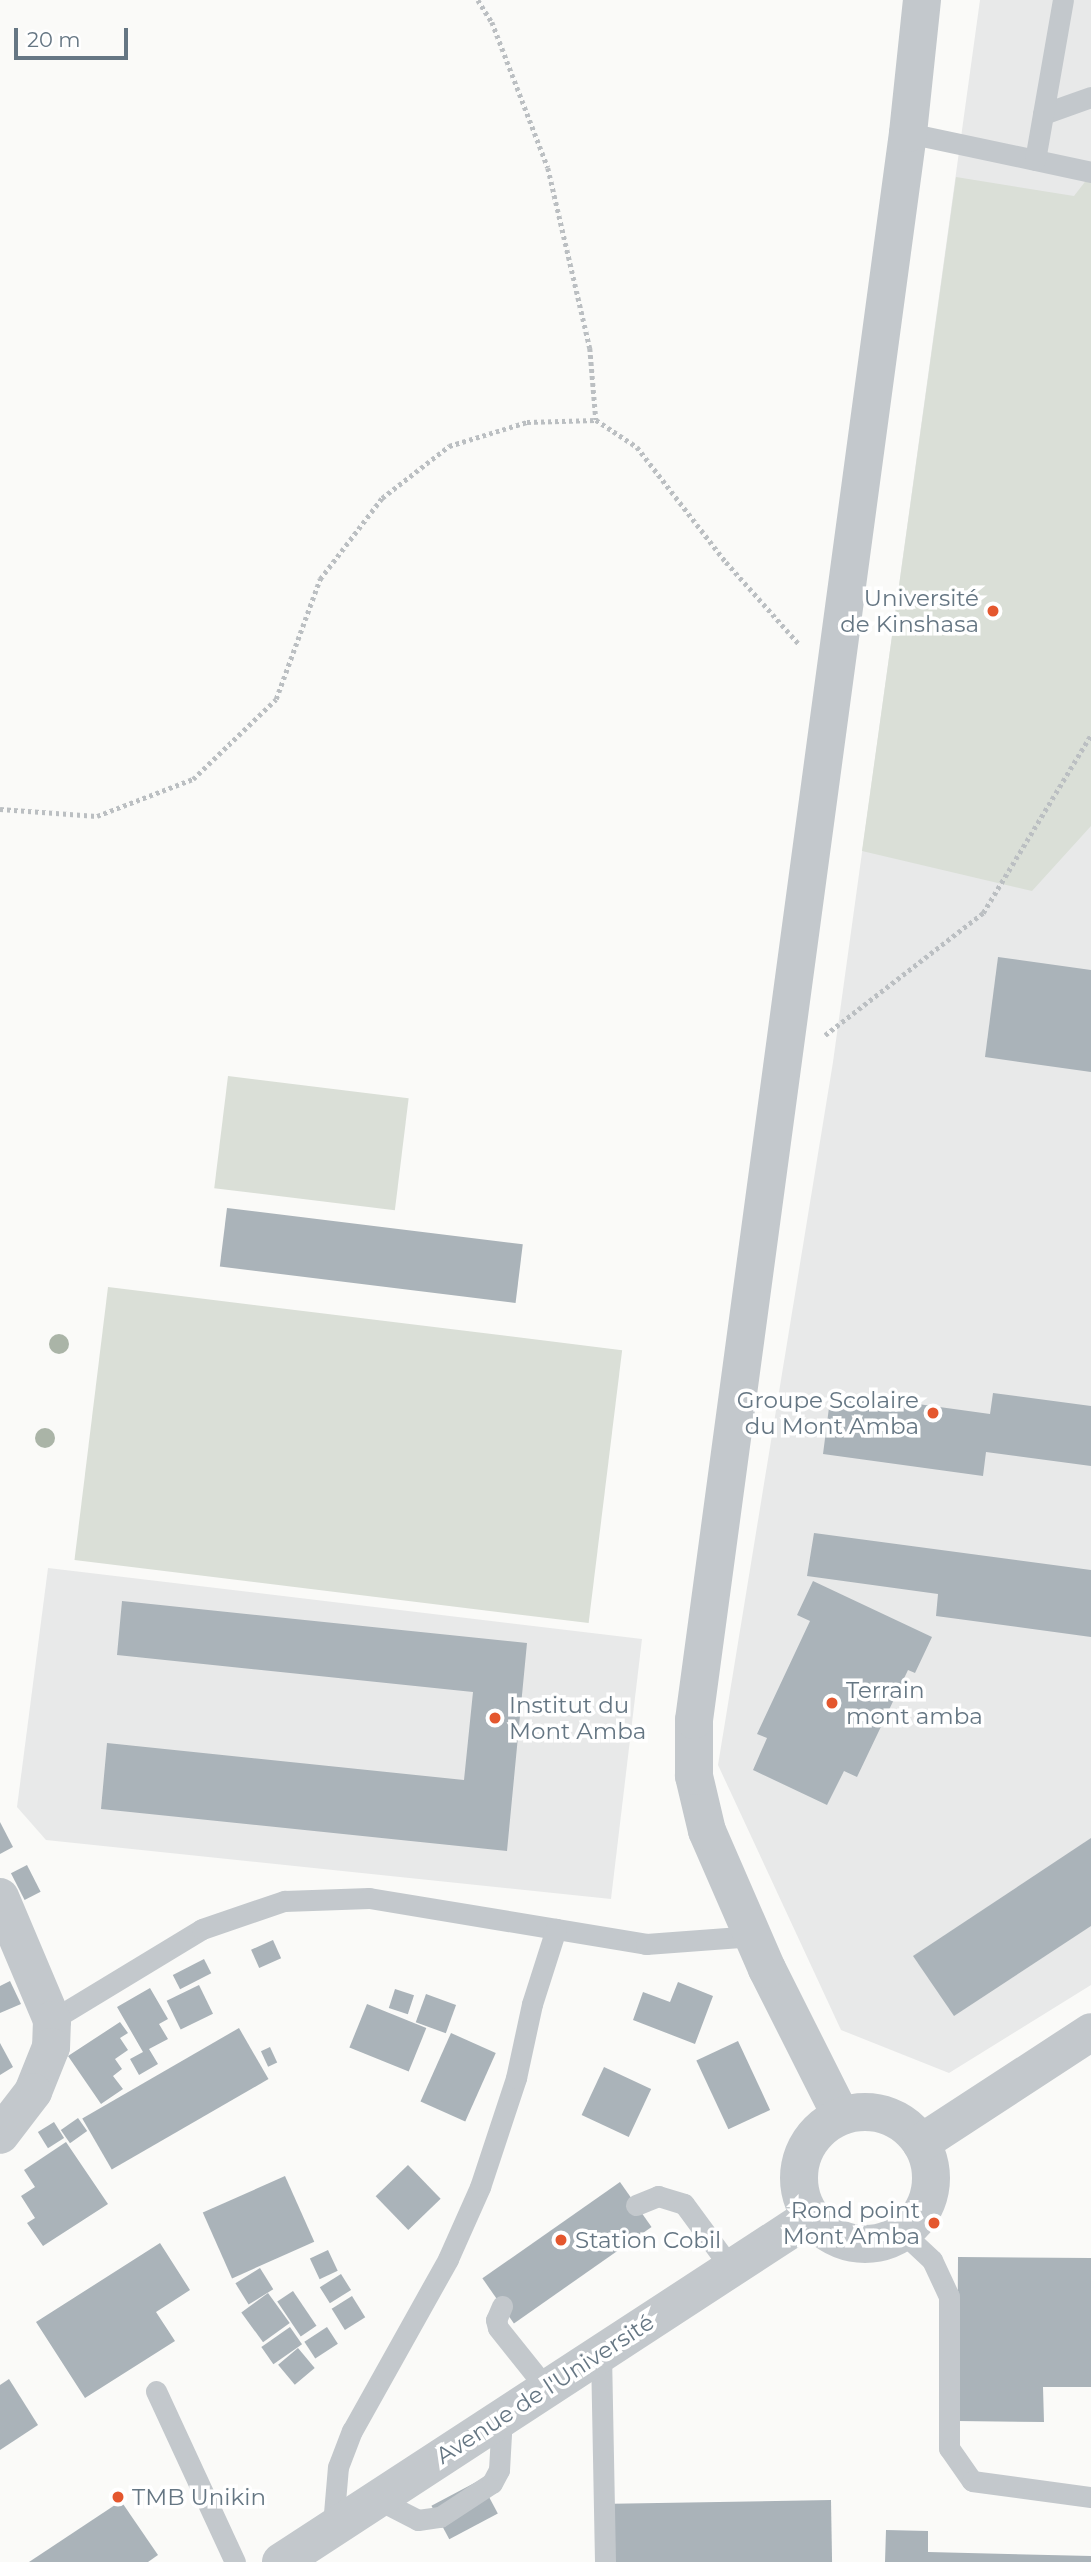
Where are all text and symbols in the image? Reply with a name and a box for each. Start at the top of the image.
scale bar [18,14,131,58]
text: 20 m [27,27,81,52]
place label: Université de Kinshasa [840,584,979,638]
marker: Université de Kinshasa [985,603,1001,619]
place label: Groupe Scolaire du Mont Amba [737,1386,919,1440]
marker: Groupe Scolaire du Mont Amba [925,1405,941,1421]
place label: Terrain mont amba [846,1676,983,1730]
place label: Institut du Mont Amba [509,1691,646,1745]
marker: Terrain mont amba [824,1695,840,1711]
marker: Institut du Mont Amba [487,1710,503,1726]
place label: Rond point Mont Amba [783,2196,920,2250]
marker: Rond point Mont Amba [926,2215,942,2231]
place label: Station Cobil [575,2226,721,2254]
marker: Station Cobil [553,2232,569,2248]
street label: Avenue de l'Université [431,2308,659,2470]
place label: TMB Unikin [132,2483,266,2511]
marker: TMB Unikin [110,2489,126,2505]

